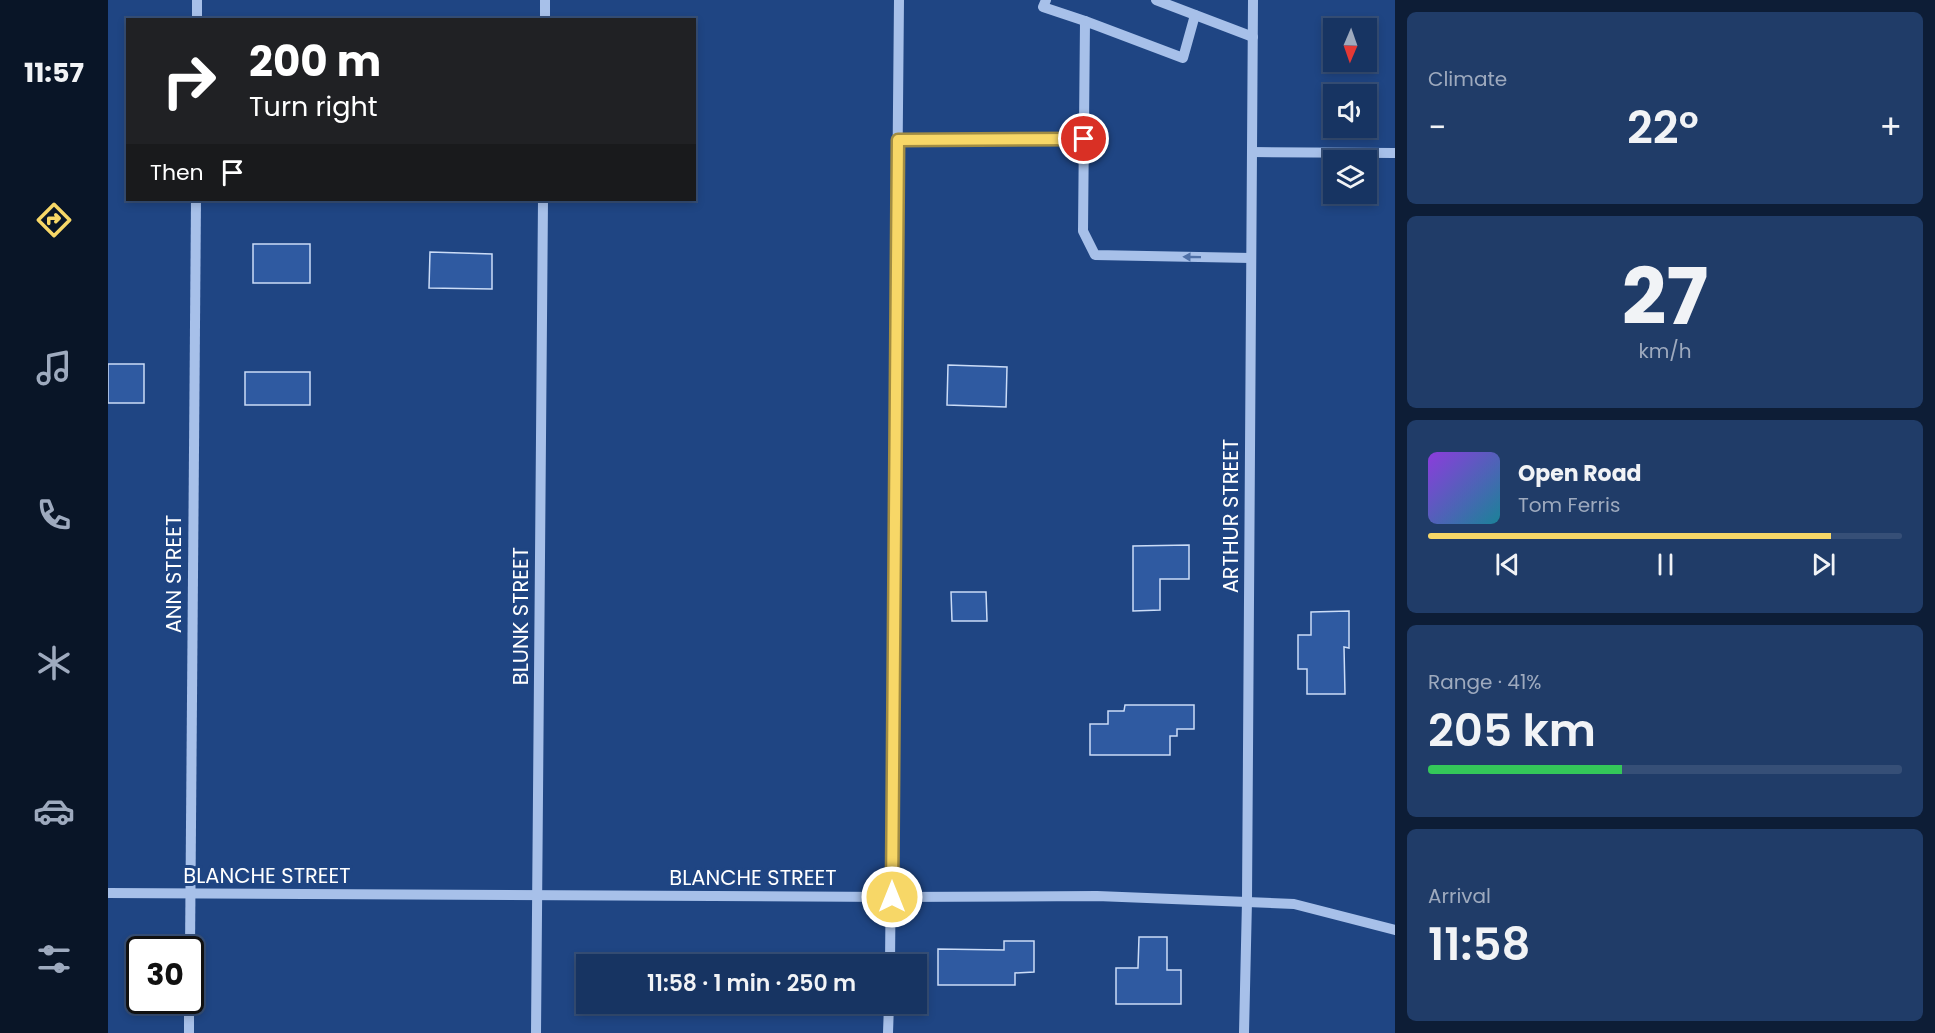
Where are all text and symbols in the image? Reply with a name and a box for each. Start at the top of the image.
north arrow [1323,18,1377,72]
map controls [1323,18,1377,204]
text: 200 m [249,32,381,91]
icon: right [150,42,228,120]
text: 11:57 [24,54,84,91]
text: Climate [1428,65,1507,93]
button: sound [1323,84,1377,138]
text: Turn right [249,88,378,125]
text: 22° [1627,96,1699,159]
text: − [1428,104,1446,151]
text: + [1879,104,1902,151]
pin [1058,113,1109,164]
icon: arrive [1067,122,1100,155]
button: layers [1323,150,1377,204]
icon: arrive [216,156,249,189]
text: Then [150,157,204,188]
icon: directions [33,199,75,241]
text: 27 [1622,242,1708,351]
one-way arrow [1183,252,1202,262]
text: km/h [1638,337,1692,365]
icon: music [33,347,75,389]
street label: ARTHUR STREET [1216,439,1245,593]
text: Open Road [1518,458,1642,489]
text: Tom Ferris [1518,491,1620,519]
icon: phone [33,494,75,536]
street label: ANN STREET [159,515,188,633]
street label: BLUNK STREET [506,547,535,685]
icon: previous [1491,548,1524,581]
icon: pause [1649,548,1682,581]
icon: next [1807,548,1840,581]
icon: climate [33,642,75,684]
text: Range · 41% [1428,668,1541,696]
text: 205 km [1428,699,1596,762]
icon: car [33,790,75,832]
street label: BLANCHE STREET [183,861,351,890]
street label: BLANCHE STREET [669,863,837,892]
position arrow [860,865,924,929]
text: Arrival [1428,882,1491,910]
text: 11:58 [1428,913,1530,976]
speed limit sign: 30 [126,936,204,1014]
icon: filters [33,938,75,980]
text: 11:58 · 1 min · 250 m [647,968,856,999]

